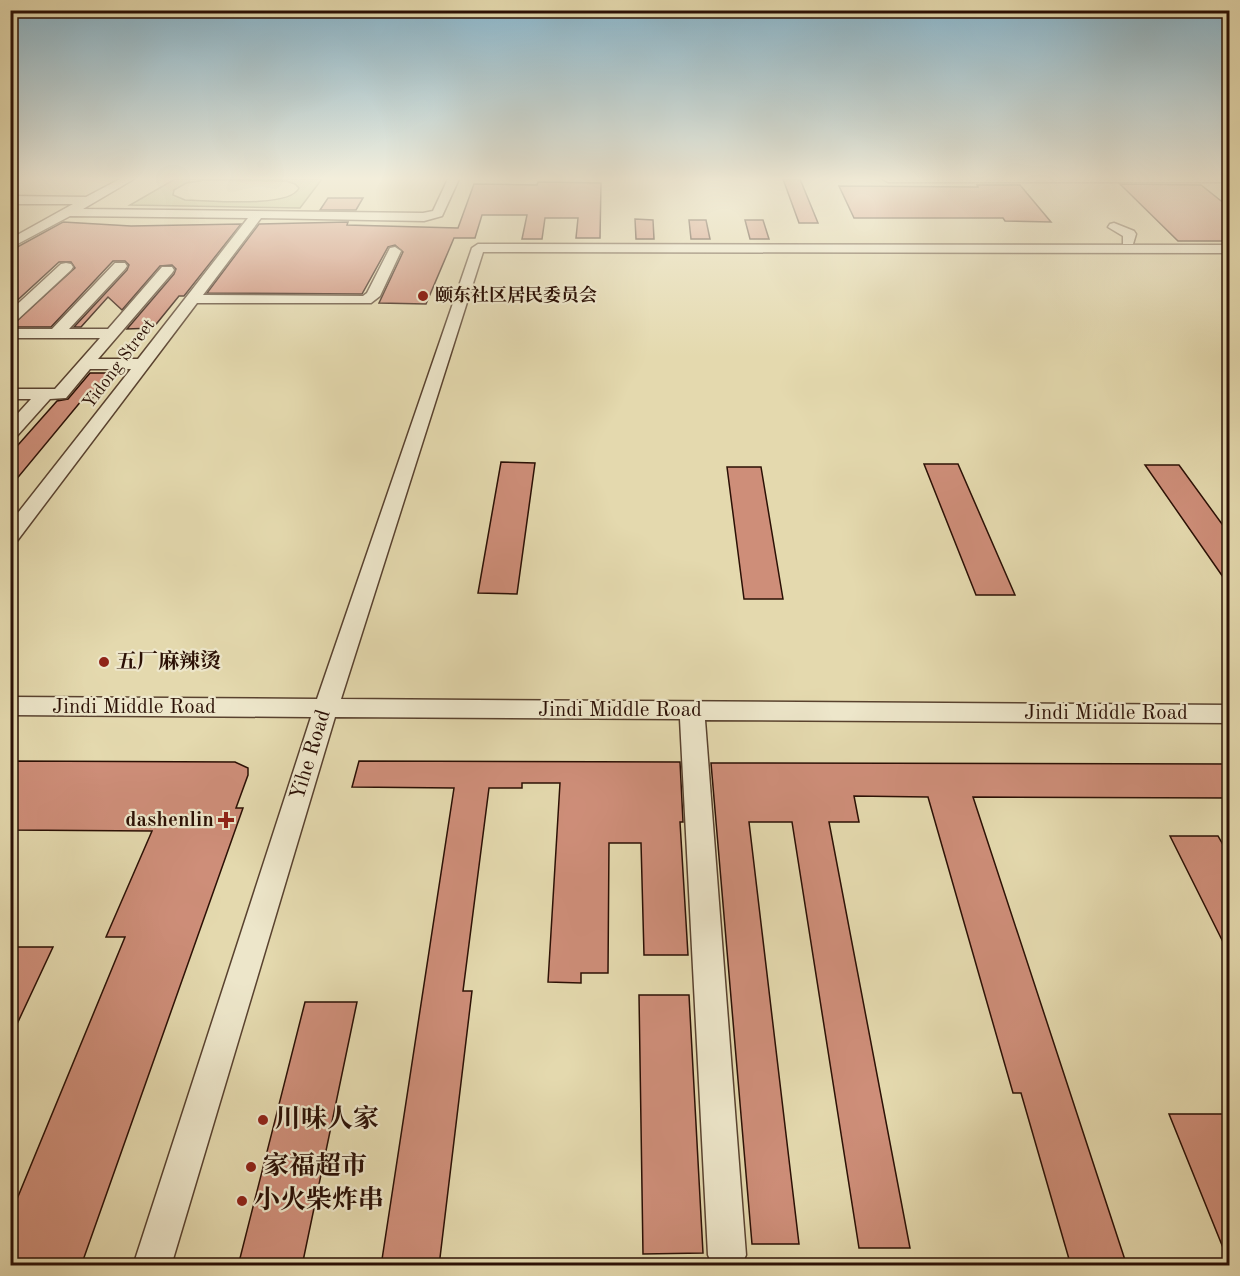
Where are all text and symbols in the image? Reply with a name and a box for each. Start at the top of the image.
place label: 颐东社区居民委员会 [435,285,597,305]
marker: 颐东社区居民委员会 [416,289,430,303]
street label: Yidong Street [80,316,158,412]
place label: 五厂麻辣烫 [116,649,221,673]
marker: 五厂麻辣烫 [97,655,111,669]
street label: Jindi Middle Road [52,697,216,718]
street label: Jindi Middle Road [538,700,702,721]
street label: Jindi Middle Road [1024,703,1188,724]
street label: Yihe Road [287,707,335,803]
place label: dashenlin [125,810,214,831]
marker: dashenlin [219,813,233,827]
place label: 川味人家 [275,1104,379,1133]
marker: 川味人家 [256,1113,270,1127]
place label: 家福超市 [263,1151,367,1180]
marker: 家福超市 [244,1160,258,1174]
place label: 小火柴炸串 [254,1185,384,1214]
marker: 小火柴炸串 [235,1194,249,1208]

